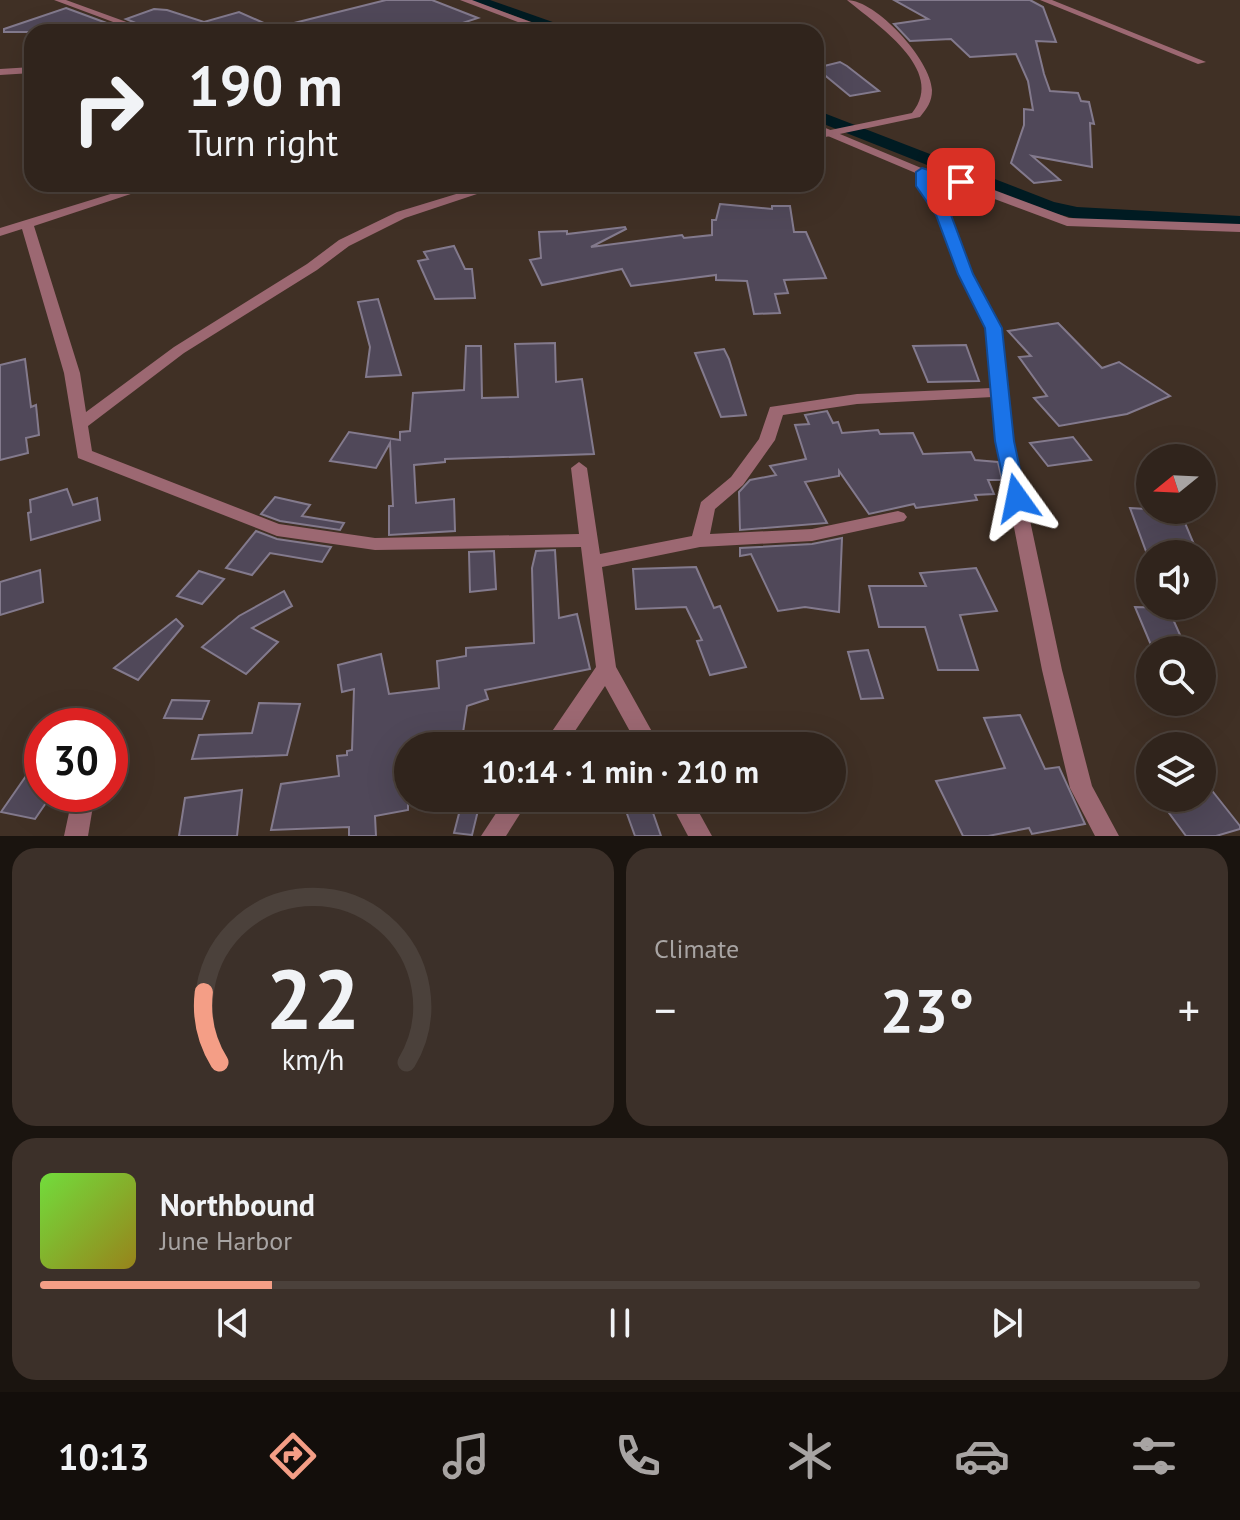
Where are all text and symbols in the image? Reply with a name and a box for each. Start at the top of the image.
text: 190 m [188,49,343,121]
icon: right [56,56,160,160]
text: Turn right [188,119,338,166]
pin [927,148,995,216]
icon: arrive [939,160,983,204]
north arrow [1136,444,1216,524]
map controls [1136,444,1216,812]
position arrow [975,456,1059,540]
button: sound [1136,540,1216,620]
button: search [1136,636,1216,716]
speed limit sign: 30 [24,708,128,812]
button: layers [1136,732,1216,812]
text: 10:14 · 1 min · 210 m [481,752,759,791]
text: Climate [654,932,739,965]
text: 22 [266,944,360,1052]
text: 23° [880,971,974,1049]
text: − [654,981,676,1038]
text: + [1178,981,1200,1038]
text: km/h [282,1041,344,1078]
text: Northbound [160,1185,315,1224]
text: June Harbor [160,1224,292,1257]
icon: previous [211,1301,255,1345]
icon: pause [598,1301,642,1345]
icon: next [985,1301,1029,1345]
icon: directions [265,1428,321,1484]
icon: music [438,1428,494,1484]
icon: phone [610,1428,666,1484]
icon: climate [782,1428,838,1484]
icon: car [954,1428,1010,1484]
icon: filters [1126,1428,1182,1484]
text: 10:13 [58,1433,149,1480]

